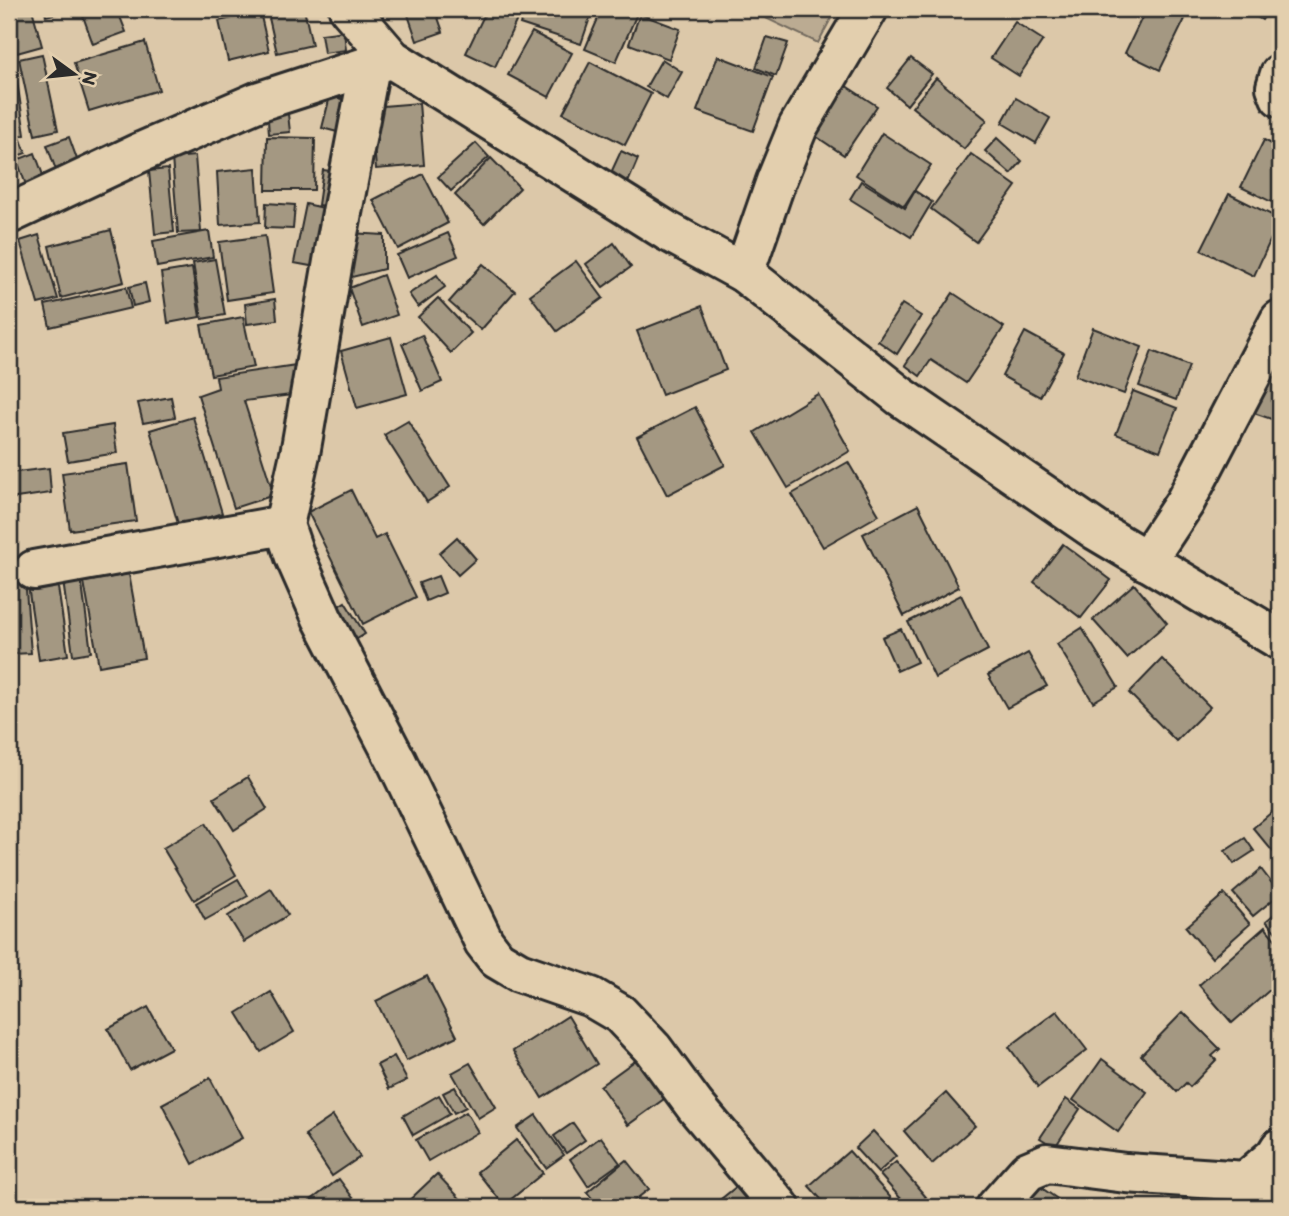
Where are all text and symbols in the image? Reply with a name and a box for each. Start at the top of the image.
north arrow [38,38,108,108]
text: N [77,69,103,87]

